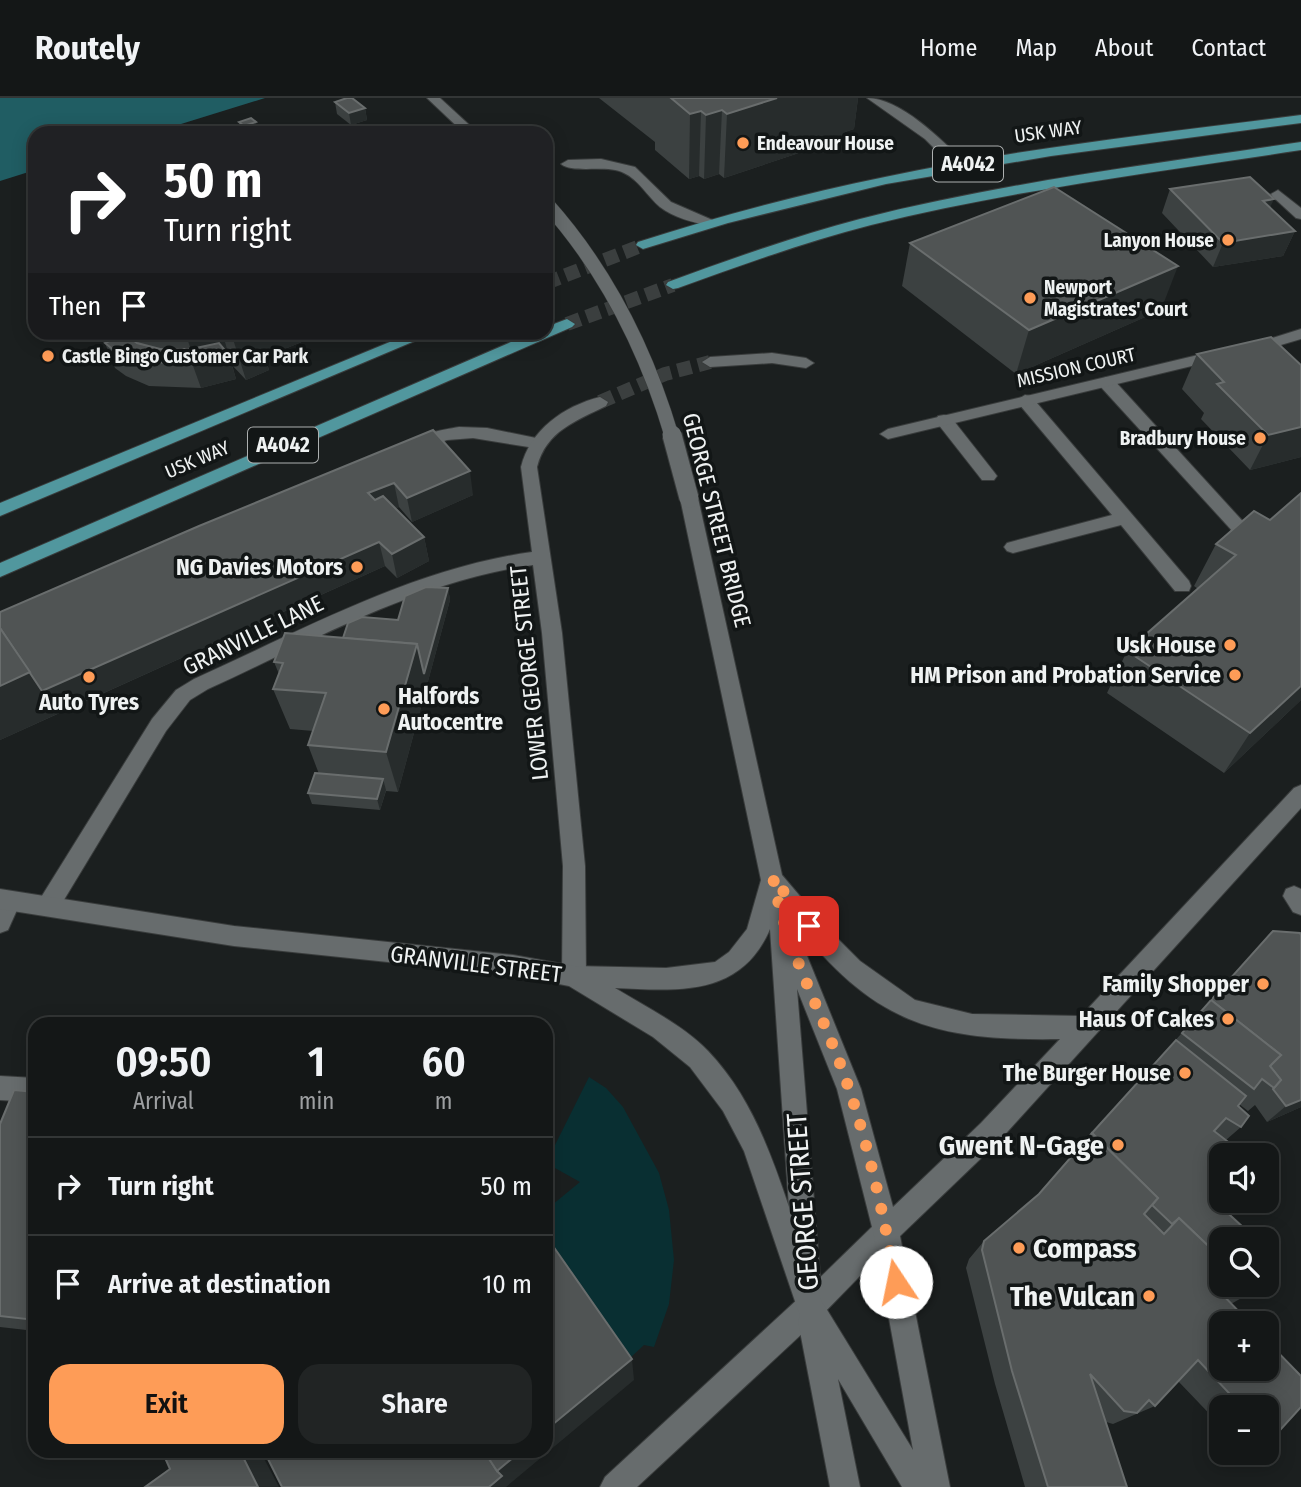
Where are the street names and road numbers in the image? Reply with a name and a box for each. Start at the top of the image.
street label: USK WAY [1013,115,1084,148]
road number: A4042 [933,146,1003,182]
street label: MISSION COURT [1014,343,1138,392]
street label: GEORGE STREET BRIDGE [677,410,757,630]
road number: A4042 [248,428,318,462]
street label: USK WAY [162,435,233,483]
street label: LOWER GEORGE STREET [504,564,554,782]
street label: GRANVILLE LANE [178,589,328,681]
street label: GRANVILLE STREET [389,940,564,988]
street label: GEORGE STREET [780,1112,825,1292]

